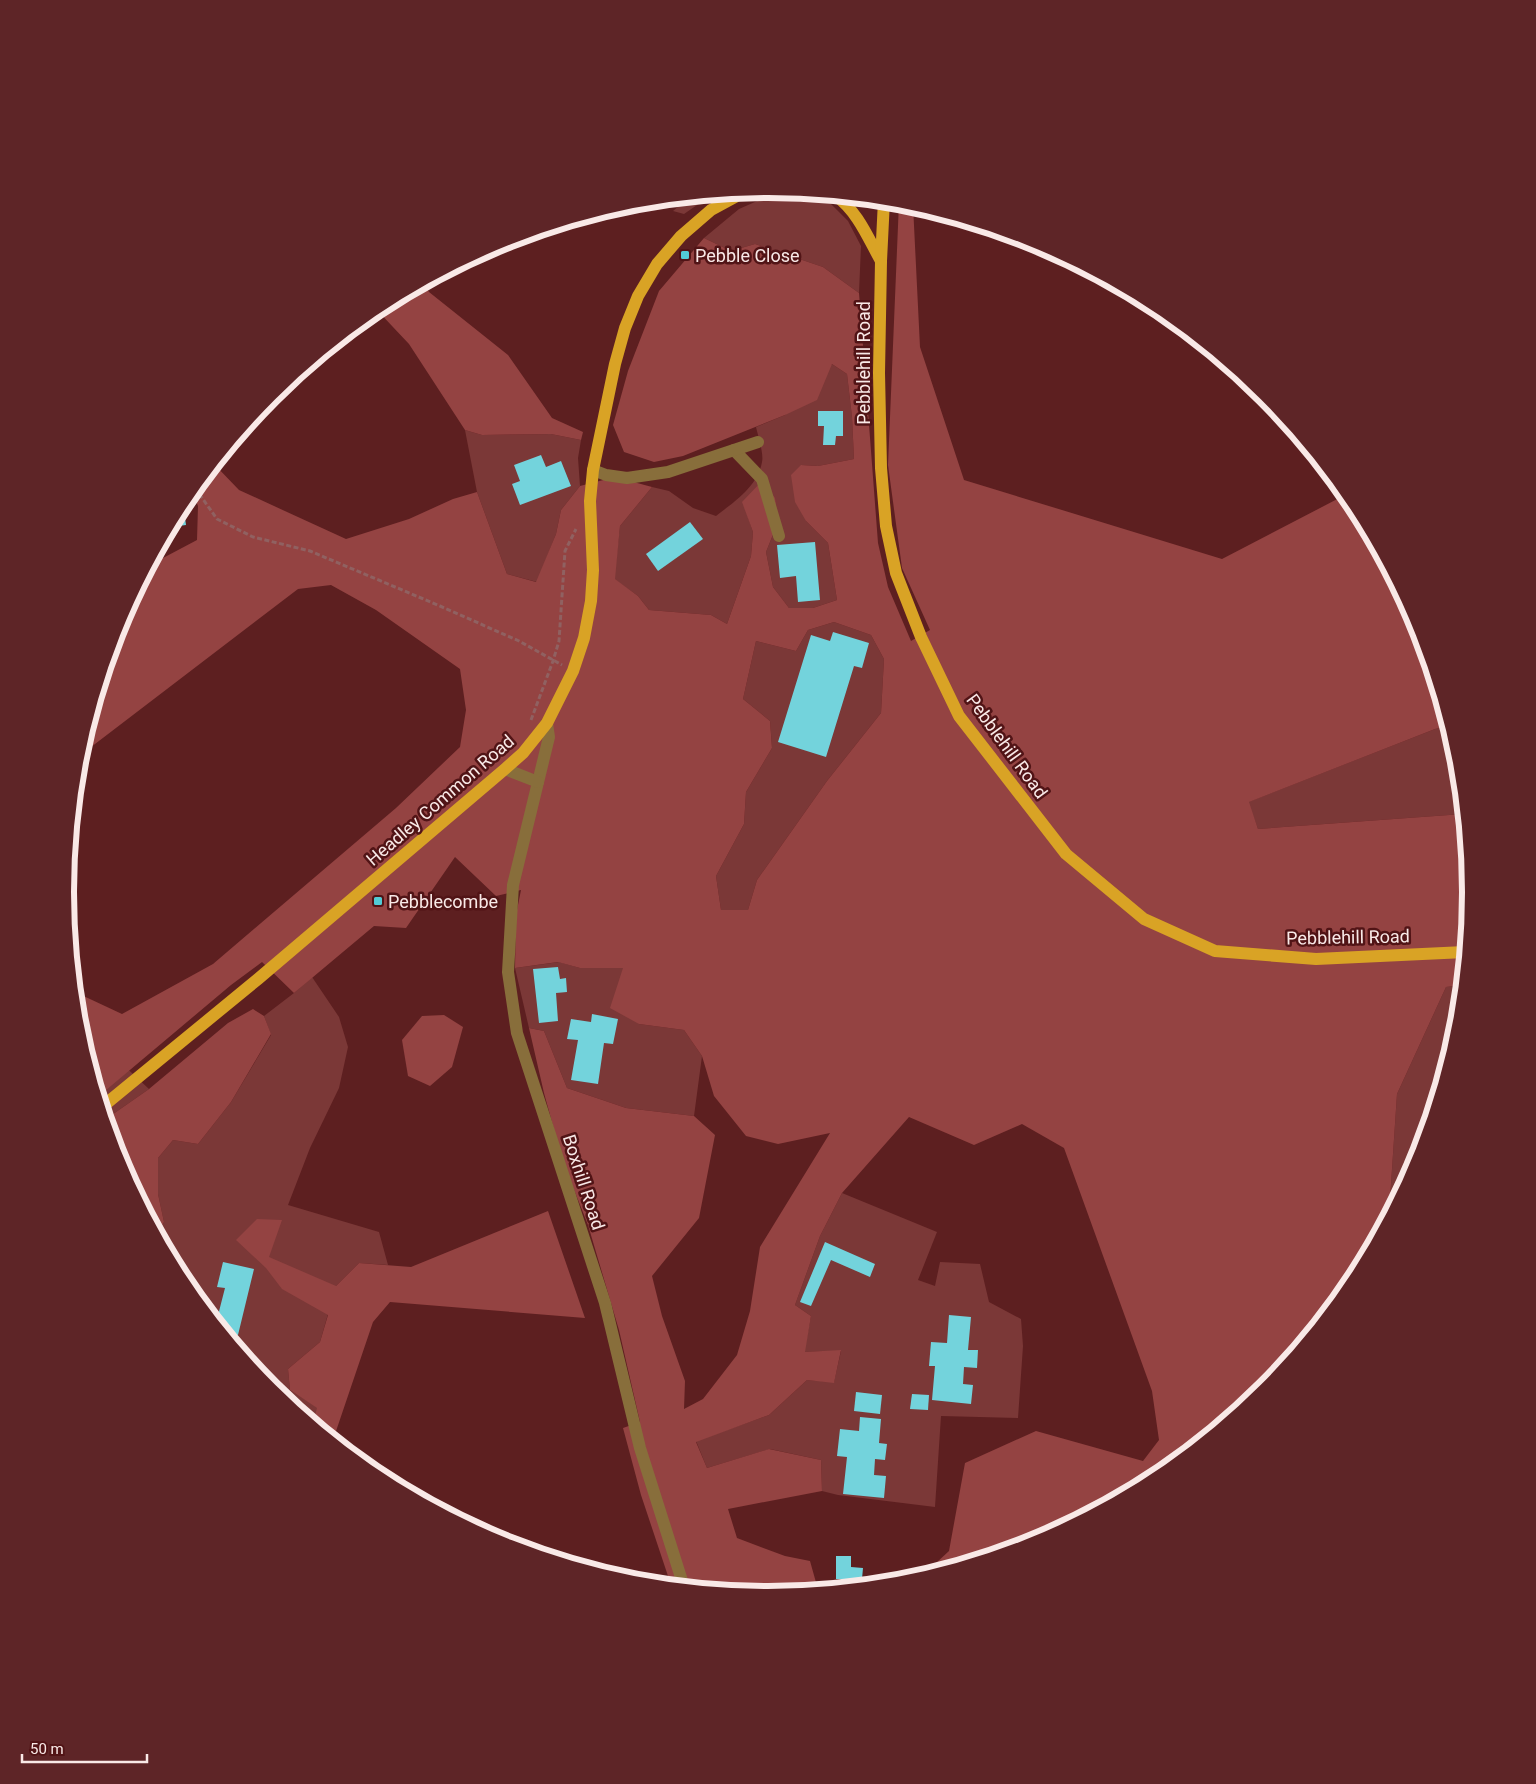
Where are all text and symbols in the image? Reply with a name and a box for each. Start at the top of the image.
place label: Pebble Close [695,245,800,266]
marker: Pebble Close [679,249,691,261]
street label: Pebblehill Road [853,301,874,425]
street label: Pebblehill Road [962,690,1052,802]
street label: Headley Common Road [362,730,518,870]
place label: Pebblecombe [388,891,498,912]
marker: Pebblecombe [372,895,384,907]
street label: Pebblehill Road [1286,925,1410,949]
street label: Boxhill Road [559,1132,609,1232]
scale bar [22,1732,148,1764]
text: 50 m [30,1740,64,1758]

